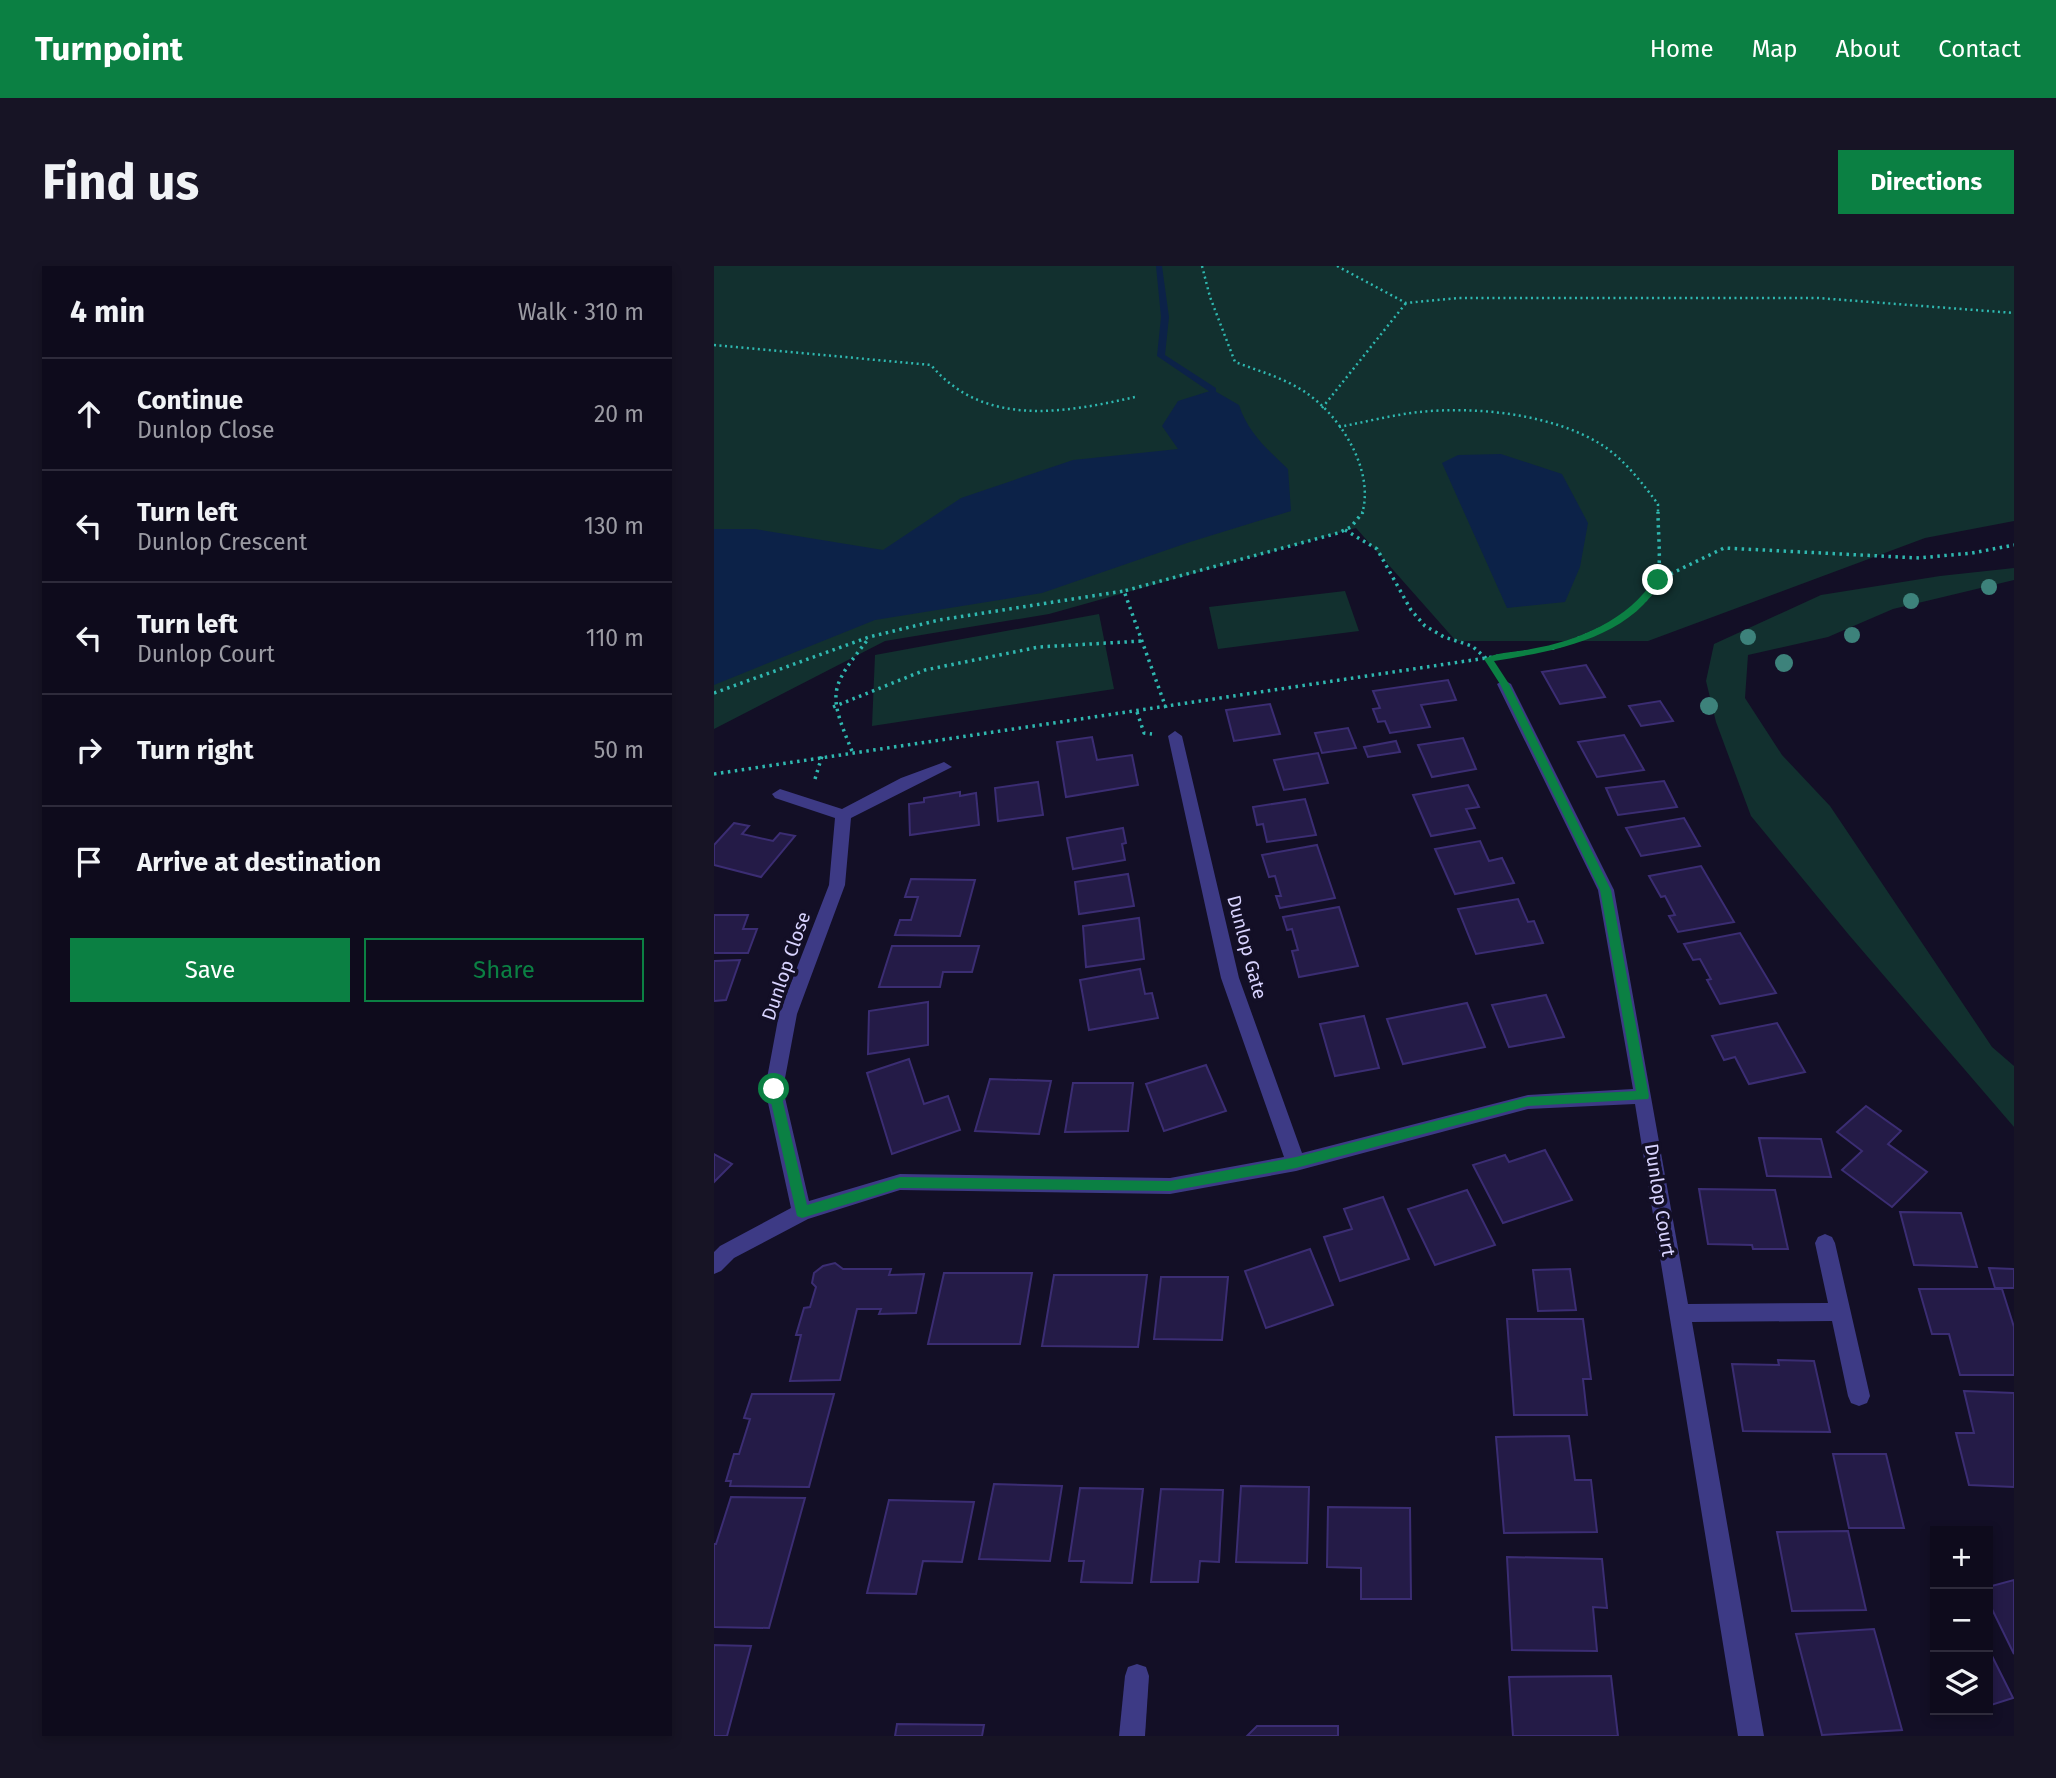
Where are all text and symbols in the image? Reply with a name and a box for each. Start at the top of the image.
text: Turnpoint [35,29,183,69]
text: Home [1650,35,1714,63]
text: Map [1752,35,1798,63]
text: About [1836,35,1900,63]
text: Contact [1938,35,2021,63]
button: Directions [1838,150,2014,214]
text: Find us [42,153,199,212]
text: 4 min [70,294,145,330]
text: Walk · 310 m [518,298,644,326]
text: Continue [137,385,243,416]
icon: ahead [70,395,108,433]
text: 20 m [594,400,644,428]
text: Dunlop Close [137,416,274,444]
text: Turn left [137,497,238,528]
icon: left [70,507,108,545]
text: 130 m [584,512,644,540]
text: Dunlop Crescent [137,528,307,556]
route end [1642,564,1673,595]
text: Turn left [137,609,238,640]
icon: left [70,619,108,657]
text: 110 m [586,624,644,652]
text: Dunlop Court [137,640,275,668]
icon: right [70,731,108,769]
text: Turn right [137,735,254,766]
text: 50 m [594,736,644,764]
icon: arrive [70,843,108,881]
text: Arrive at destination [137,847,381,878]
street label: Dunlop Gate [1222,893,1272,1001]
street label: Dunlop Close [757,909,815,1023]
button: Save [70,938,350,1002]
button: Share [364,938,644,1002]
route start [758,1073,789,1104]
street label: Dunlop Court [1640,1142,1680,1258]
map controls [1930,1526,1993,1715]
button: + [1930,1526,1993,1589]
button: − [1930,1589,1993,1652]
button: layers [1930,1652,1993,1715]

